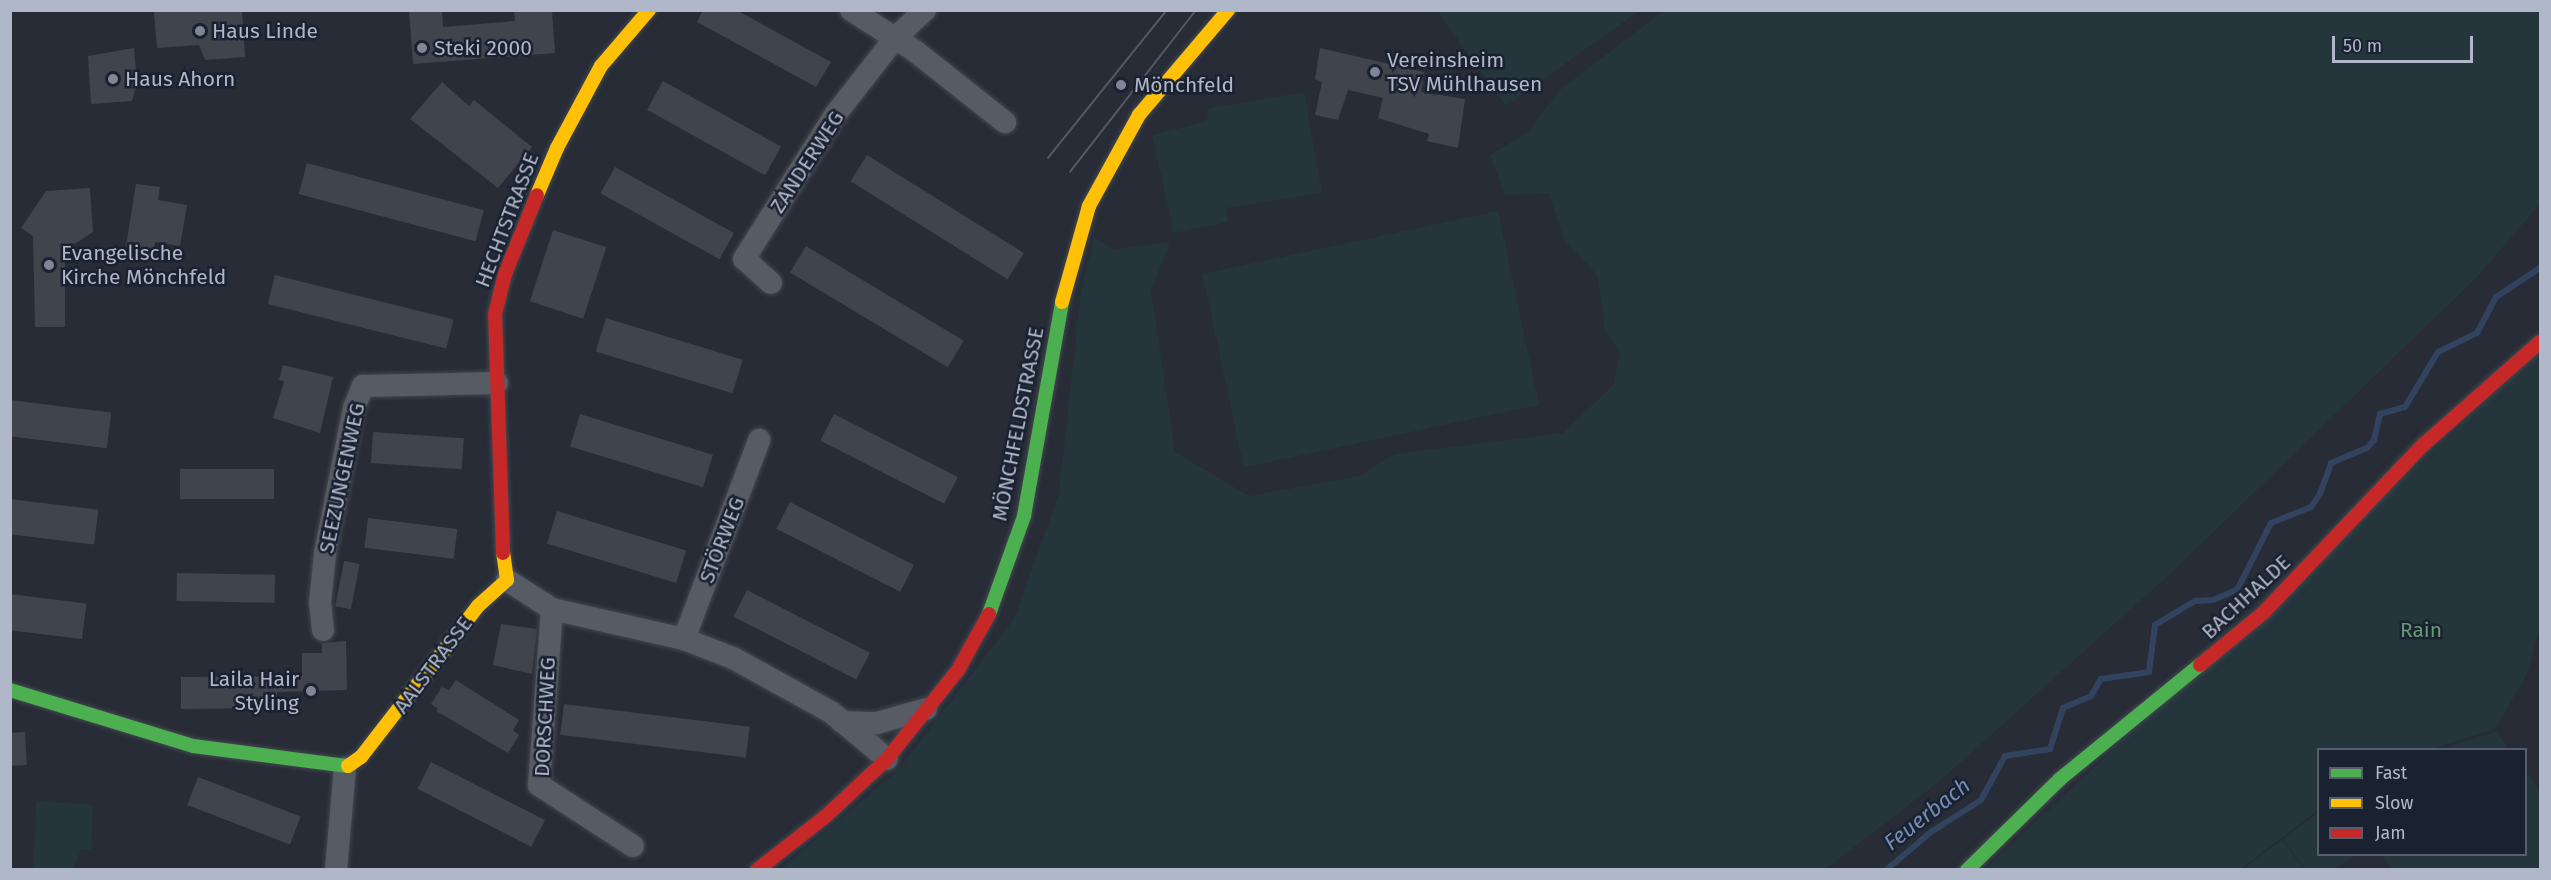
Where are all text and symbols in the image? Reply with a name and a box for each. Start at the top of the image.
place label: Haus Linde [212,18,318,44]
marker: Haus Linde [193,24,207,38]
scale bar [2335,24,2476,62]
place label: Steki 2000 [434,35,532,61]
text: 50 m [2343,35,2382,57]
marker: Steki 2000 [415,41,429,55]
place label: Vereinsheim TSV Mühlhausen [1387,47,1542,97]
marker: Vereinsheim TSV Mühlhausen [1368,65,1382,79]
place label: Haus Ahorn [125,66,235,92]
marker: Haus Ahorn [106,72,120,86]
place label: Mönchfeld [1134,72,1234,98]
marker: Mönchfeld [1112,76,1130,94]
street label: ZANDERWEG [765,106,849,218]
street label: HECHTSTRASSE [470,149,544,291]
place label: Evangelische Kirche Mönchfeld [61,240,226,290]
marker: Evangelische Kirche Mönchfeld [42,258,56,272]
street label: MÖNCHFELDSTRASSE [987,325,1049,523]
street label: SEEZUNGENWEG [314,400,370,556]
street label: STÖRWEG [694,494,750,586]
street label: BACHHALDE [2196,550,2296,644]
street label: AALSTRASSE [388,612,478,718]
park label: Rain [2400,617,2442,643]
street label: DORSCHWEG [529,657,561,777]
place label: Laila Hair Styling [209,666,299,716]
marker: Laila Hair Styling [304,684,318,698]
legend [2317,748,2527,856]
text: Fast [2375,762,2407,784]
water label: Feuerbach [1879,772,1975,856]
text: Slow [2375,792,2413,814]
text: Jam [2375,822,2406,844]

